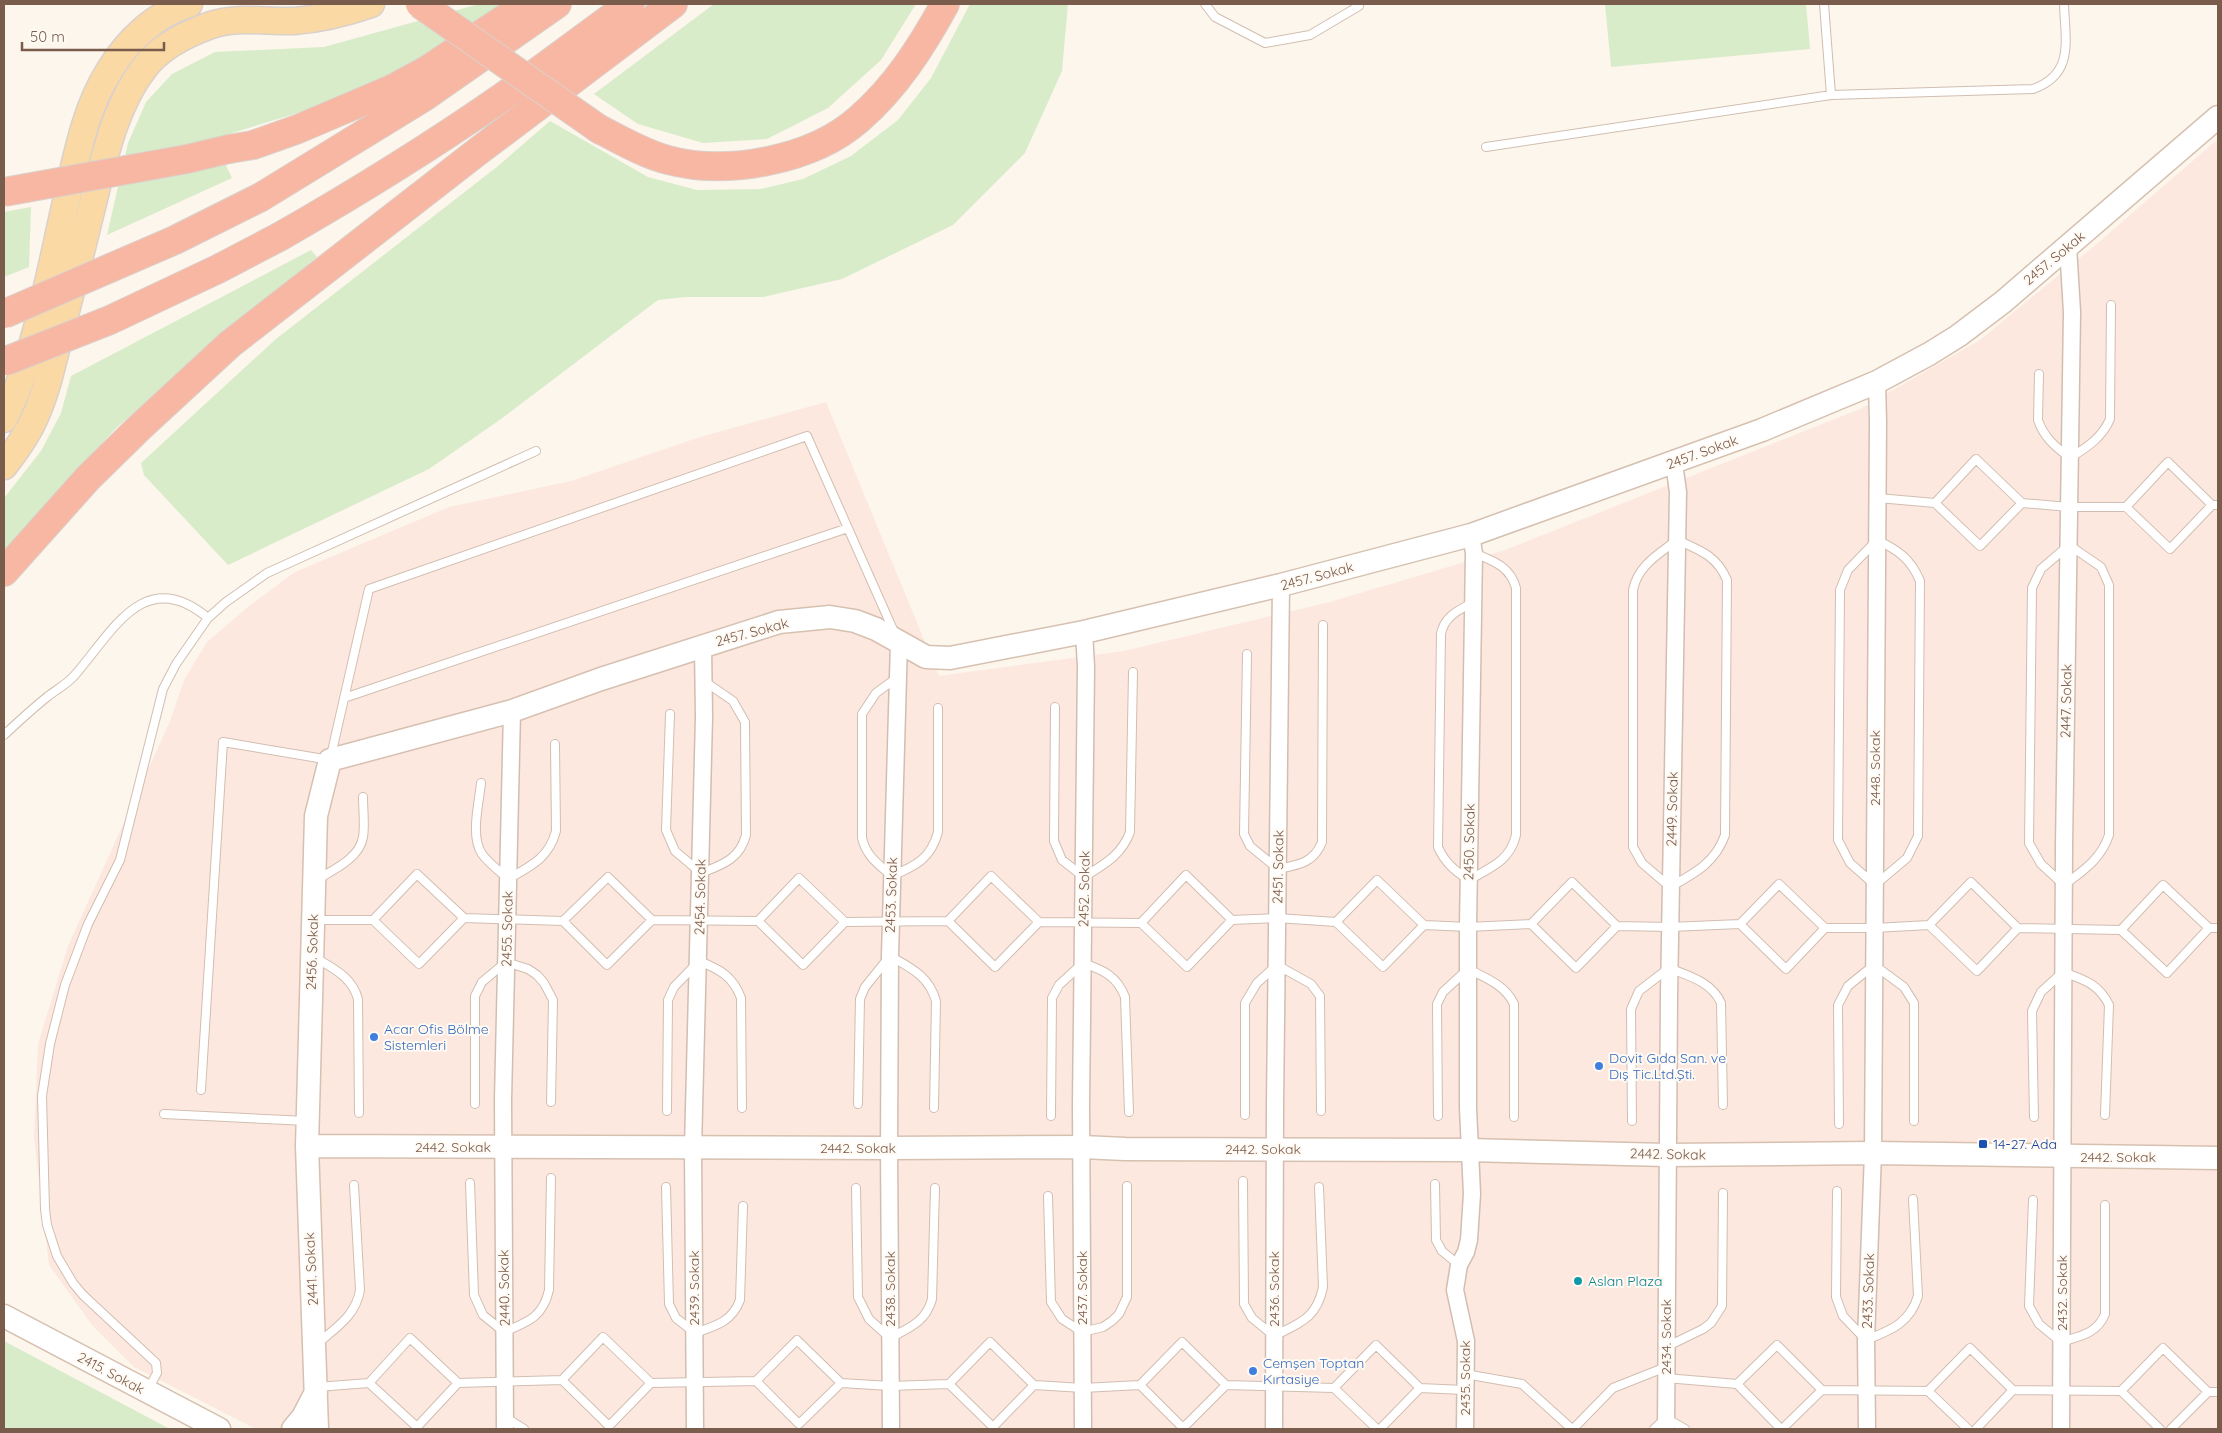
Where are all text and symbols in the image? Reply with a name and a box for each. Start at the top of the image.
scale bar [22,20,165,52]
text: 50 m [30,27,65,46]
street label: 2457. Sokak [2019,227,2089,289]
street label: 2457. Sokak [1664,431,1740,473]
street label: 2457. Sokak [1278,558,1356,594]
street label: 2457. Sokak [713,614,791,650]
street label: 2447. Sokak [2056,664,2076,738]
street label: 2448. Sokak [1866,730,1884,806]
street label: 2449. Sokak [1662,771,1682,847]
street label: 2450. Sokak [1459,803,1479,881]
street label: 2451. Sokak [1268,830,1288,904]
street label: 2452. Sokak [1074,851,1094,927]
street label: 2453. Sokak [881,857,901,933]
street label: 2454. Sokak [690,859,710,935]
street label: 2455. Sokak [497,891,517,967]
street label: 2456. Sokak [302,914,322,990]
place label: Acar Ofis Bölme Sistemleri [384,1020,489,1054]
marker: Acar Ofis Bölme Sistemleri [368,1031,380,1043]
place label: Dovit Gıda San. ve Dış Tic.Ltd.Şti. [1609,1049,1726,1083]
marker: Dovit Gıda San. ve Dış Tic.Ltd.Şti. [1593,1060,1605,1072]
place label: 14-27. Ada [1993,1135,2057,1153]
street label: 2442. Sokak [415,1138,491,1156]
marker: 14-27. Ada [1977,1138,1989,1150]
street label: 2442. Sokak [820,1139,896,1157]
street label: 2442. Sokak [1225,1140,1301,1158]
street label: 2442. Sokak [1630,1144,1706,1164]
street label: 2442. Sokak [2080,1148,2156,1166]
street label: 2441. Sokak [300,1232,322,1306]
street label: 2440. Sokak [494,1249,514,1327]
street label: 2439. Sokak [685,1250,703,1326]
street label: 2438. Sokak [881,1251,899,1327]
street label: 2437. Sokak [1073,1251,1091,1325]
street label: 2436. Sokak [1265,1251,1283,1327]
street label: 2433. Sokak [1858,1253,1878,1329]
street label: 2432. Sokak [2053,1255,2071,1331]
place label: Aslan Plaza [1588,1272,1662,1290]
marker: Aslan Plaza [1572,1275,1584,1287]
street label: 2434. Sokak [1657,1299,1675,1375]
street label: 2435. Sokak [1456,1340,1474,1416]
street label: 2415. Sokak [74,1348,148,1398]
place label: Cemşen Toptan Kırtasiye [1263,1354,1364,1388]
marker: Cemşen Toptan Kırtasiye [1247,1365,1259,1377]

